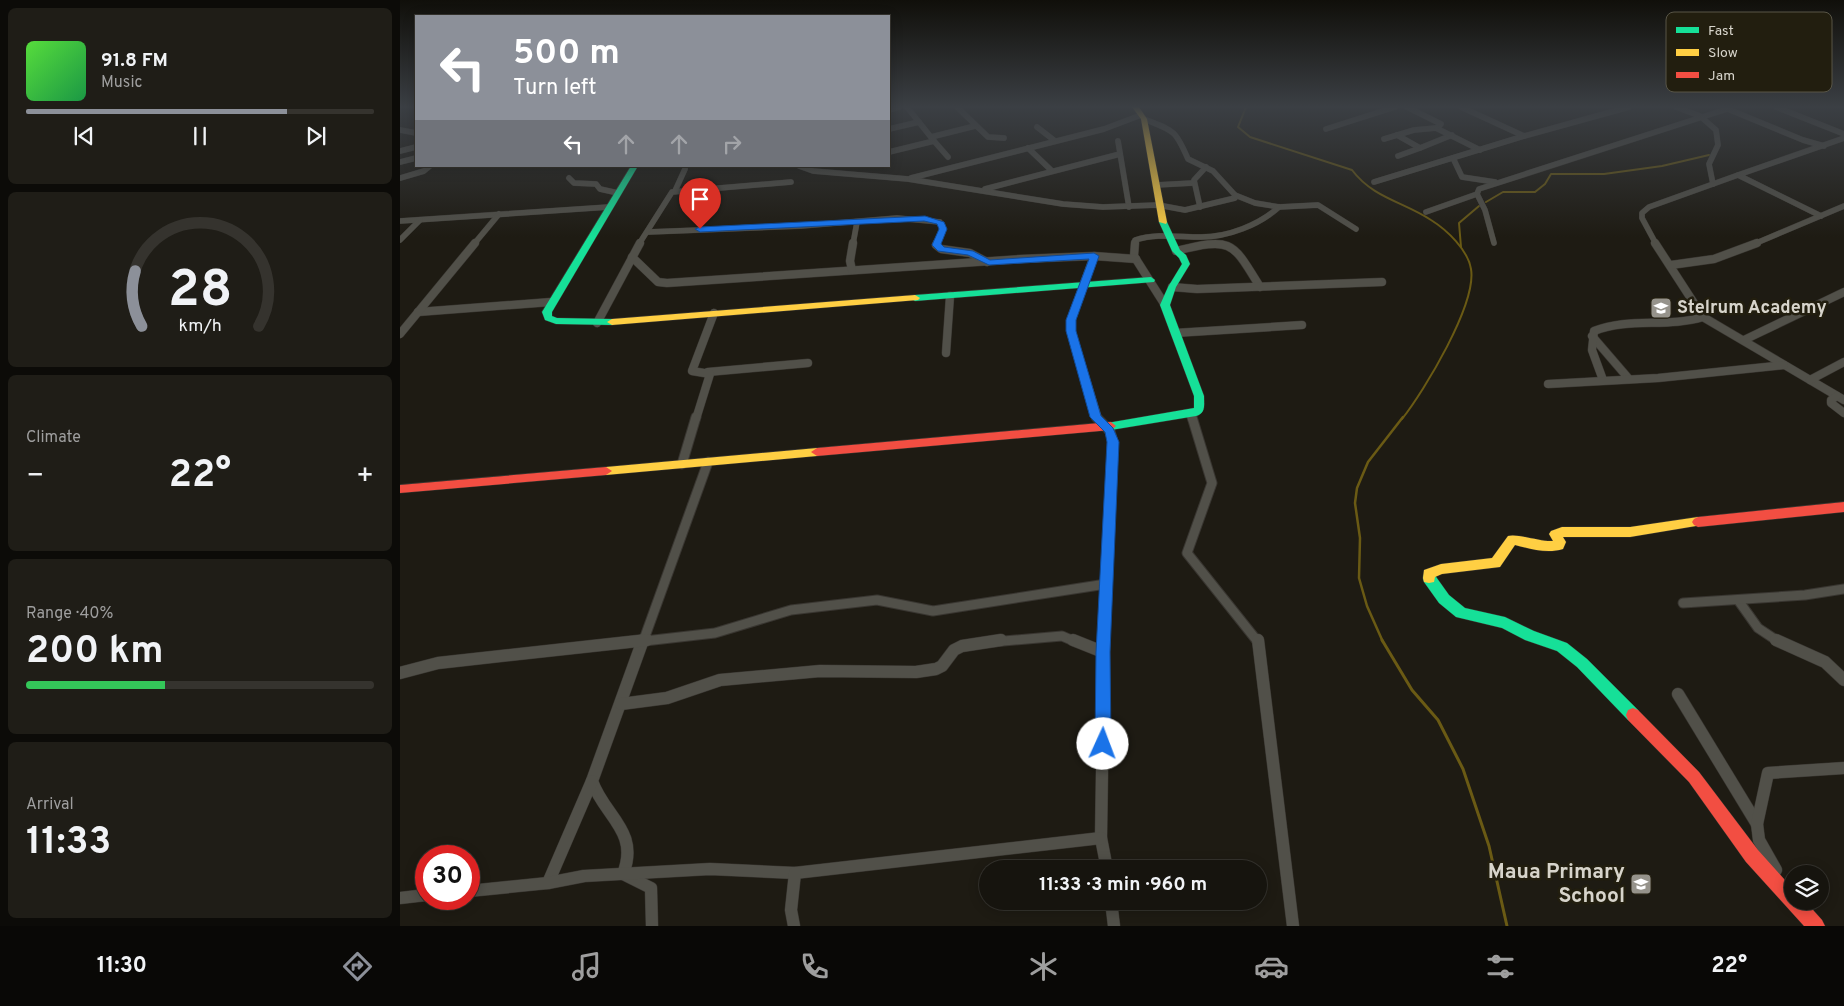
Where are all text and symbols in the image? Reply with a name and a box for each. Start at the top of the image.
legend [1666,12,1832,92]
text: Fast [1708,23,1734,40]
text: 500 m [513,32,620,76]
icon: left [430,35,495,100]
text: Slow [1708,45,1738,62]
text: 91.8 FM [101,49,168,73]
text: Jam [1708,68,1735,85]
text: Music [101,73,142,93]
text: Turn left [513,75,596,102]
icon: previous [70,122,98,150]
icon: pause [186,122,214,150]
icon: next [302,122,330,150]
icon: left [559,130,587,158]
icon: ahead [612,130,640,158]
icon: ahead [665,130,693,158]
icon: right [718,130,746,158]
pin [679,178,721,229]
icon: arrive [686,185,714,213]
text: 28 [168,259,232,325]
school or university icon: Stelrum Academy [1649,296,1673,320]
place label: Stelrum Academy [1677,297,1827,320]
text: km/h [178,315,222,338]
text: Climate [26,428,81,448]
text: 22° [169,452,231,501]
text: − [26,459,44,495]
text: + [356,459,374,495]
text: Range · 40% [26,604,114,624]
text: 200 km [26,628,163,677]
position arrow [1076,717,1128,769]
text: Arrival [26,795,74,815]
text: 11:33 [26,819,111,868]
speed limit sign: 30 [415,845,480,910]
place label: Maua Primary School [1488,859,1625,910]
map controls [1784,865,1829,910]
button: layers [1784,865,1829,910]
school or university icon: Maua Primary School [1629,872,1653,896]
text: 11:33 · 3 min · 960 m [1039,873,1207,897]
icon: directions [340,949,375,984]
icon: music [569,949,604,984]
icon: phone [797,949,832,984]
icon: climate [1026,949,1061,984]
icon: car [1254,949,1289,984]
icon: filters [1483,949,1518,984]
text: 11:30 [97,953,147,980]
text: 22° [1711,953,1747,980]

